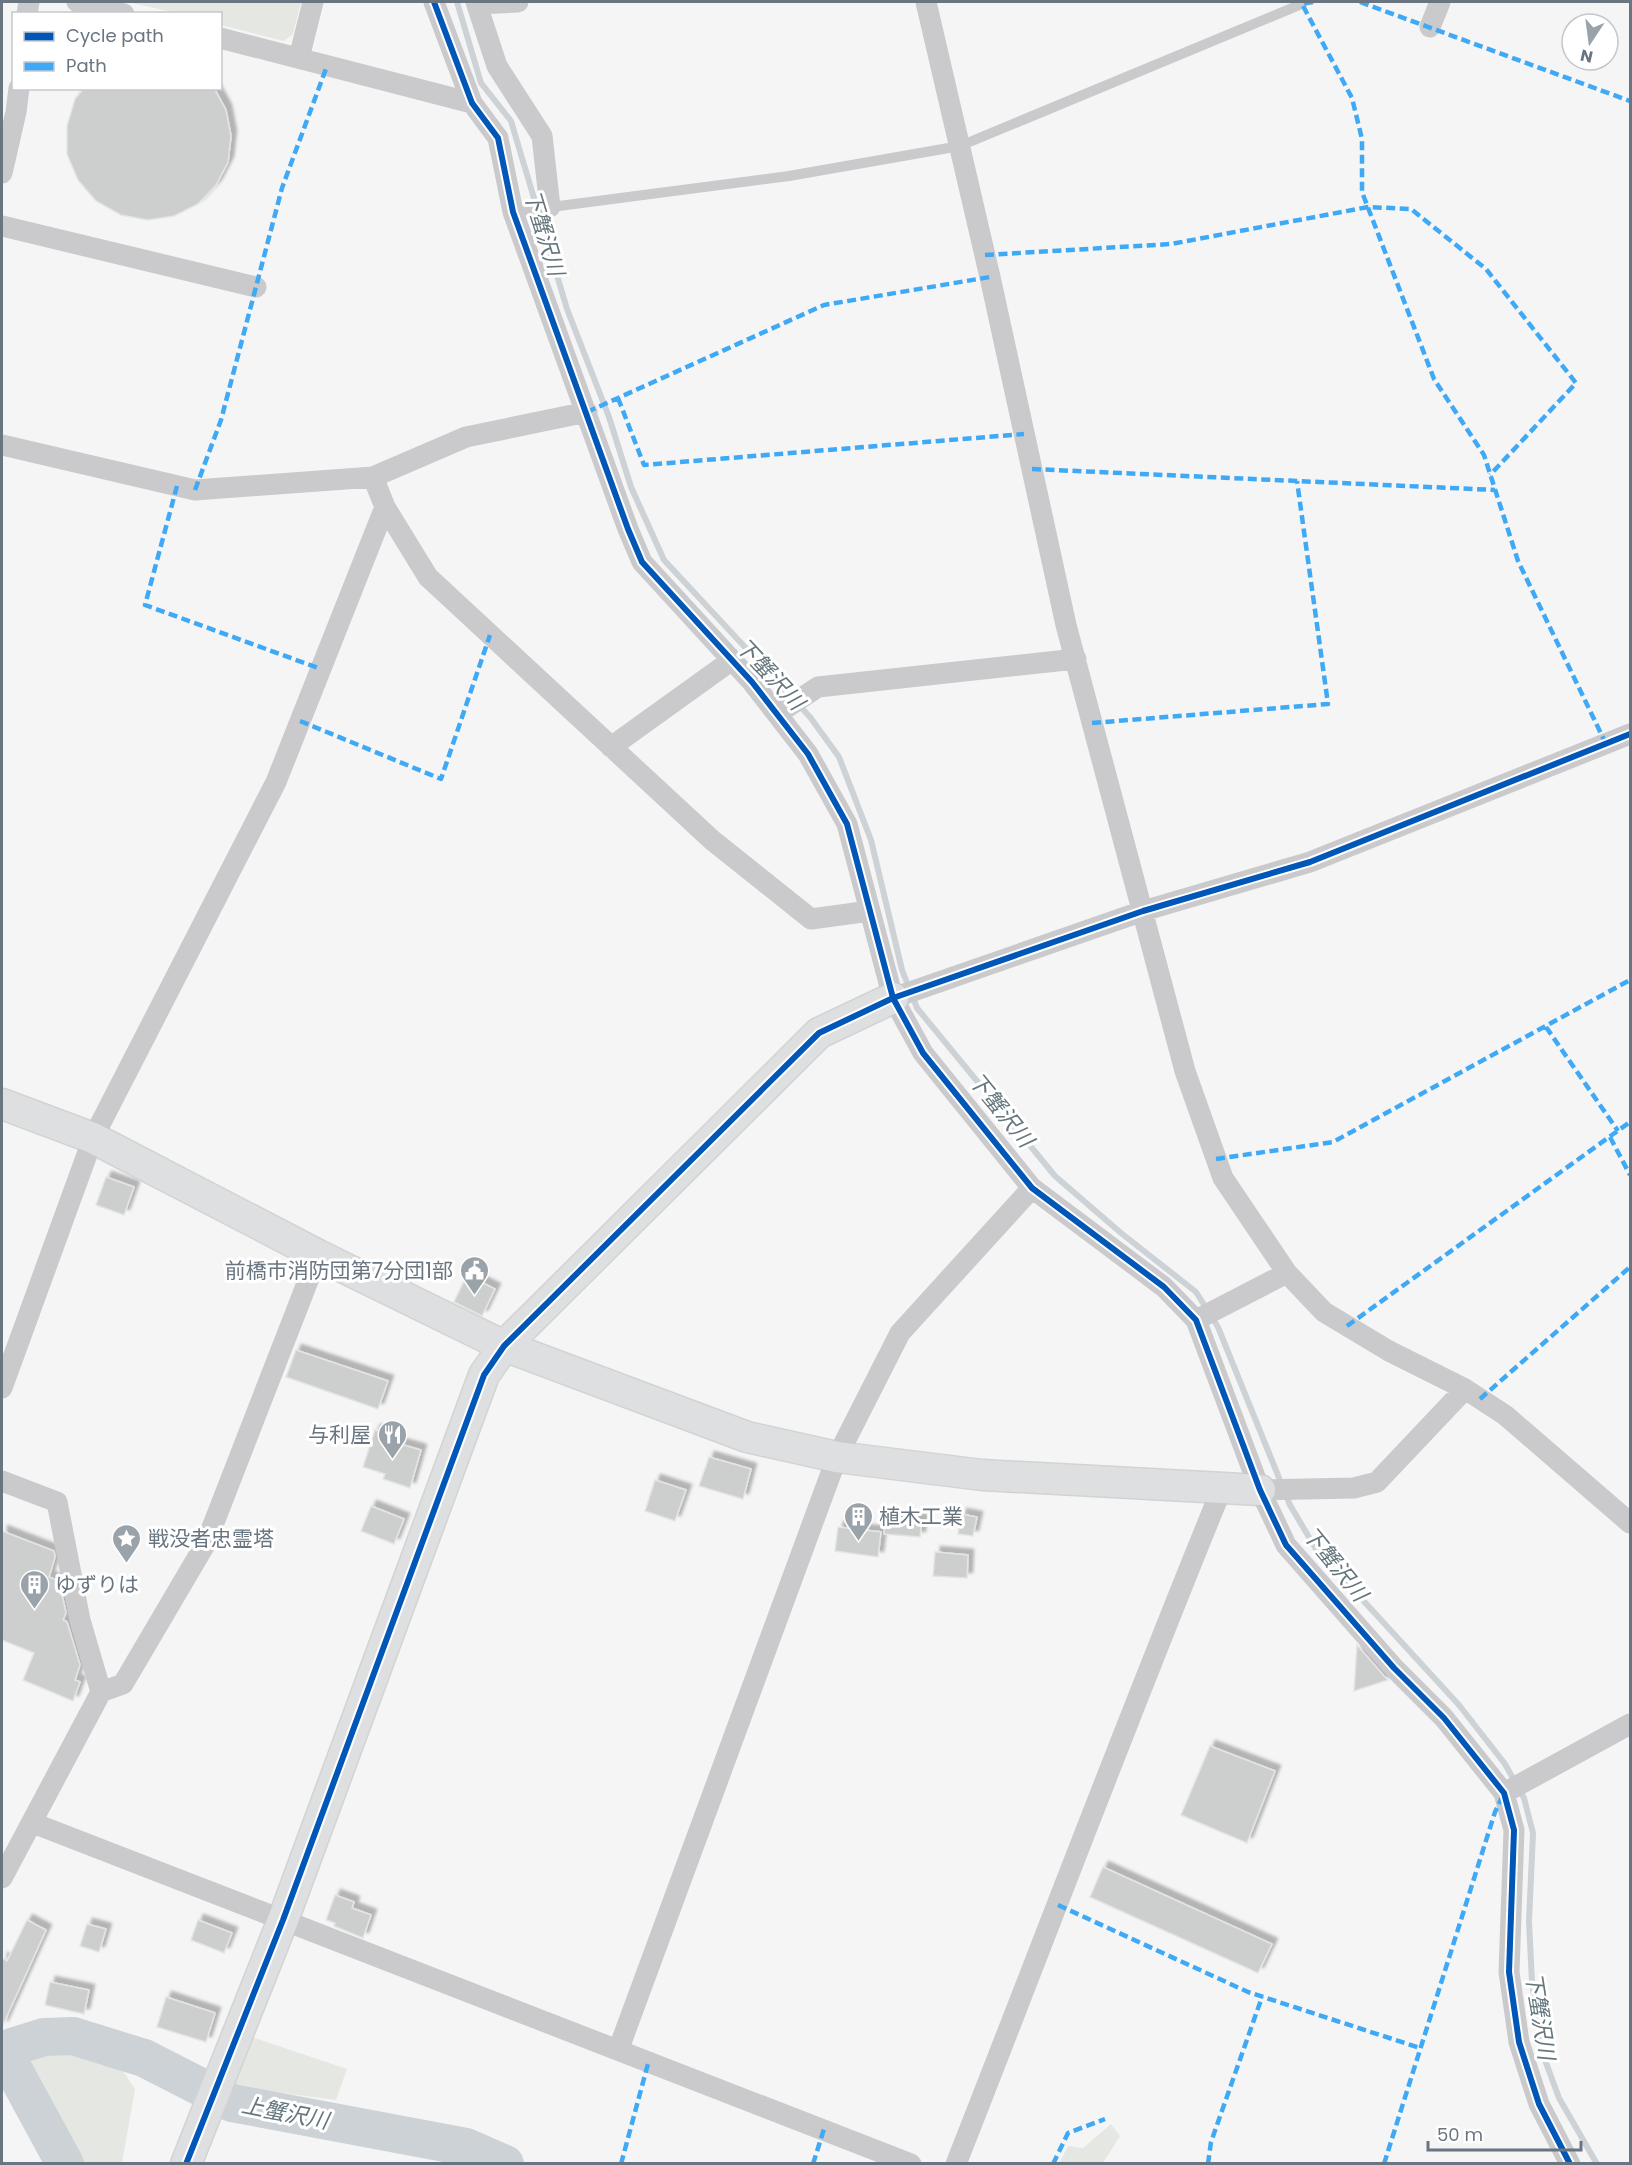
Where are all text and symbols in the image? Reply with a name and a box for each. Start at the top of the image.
legend [12,12,222,90]
north arrow [1560,12,1620,72]
text: Cycle path [66,23,164,48]
text: N [1578,44,1595,69]
text: Path [66,53,107,78]
water label: 下蟹沢川 [516,186,572,282]
water label: 下蟹沢川 [729,631,813,718]
water label: 下蟹沢川 [961,1066,1042,1155]
public building icon: 前橋市消防団第7分団1部 [458,1254,490,1296]
place label: 前橋市消防団第7分団1部 [225,1256,453,1285]
restaurant icon: 与利屋 [376,1418,408,1460]
place label: 与利屋 [308,1420,371,1449]
building icon: 植木工業 [842,1500,874,1542]
place label: 植木工業 [879,1502,963,1531]
water label: 下蟹沢川 [1295,1520,1376,1609]
place icon: 戦没者忠霊塔 [111,1522,143,1564]
place label: 戦没者忠霊塔 [148,1524,274,1553]
building icon: ゆずりは [18,1568,50,1610]
place label: ゆずりは [55,1570,139,1599]
water label: 下蟹沢川 [1518,1970,1563,2064]
water label: 上蟹沢川 [239,2089,333,2137]
scale bar [1428,2114,1581,2152]
text: 50 m [1437,2122,1483,2147]

